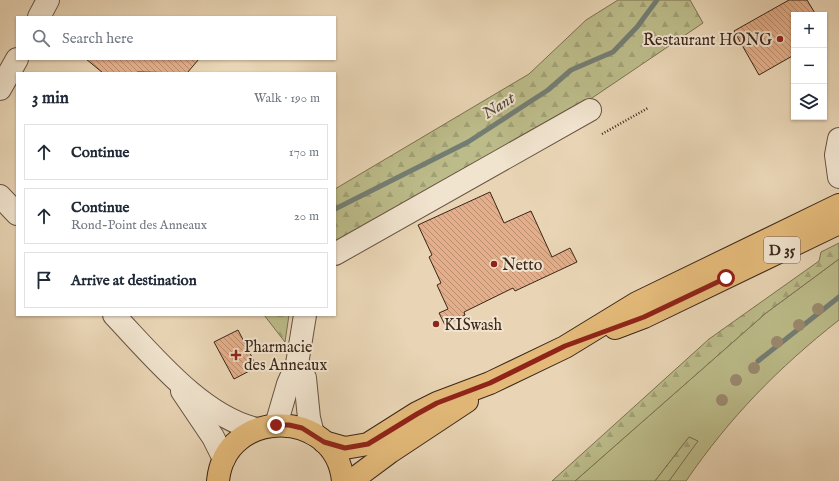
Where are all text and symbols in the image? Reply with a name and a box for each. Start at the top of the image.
map controls [791,12,827,120]
button: + [791,12,827,48]
search box [16,16,336,60]
icon: search [30,27,52,49]
text: Search here [62,29,133,48]
place label: Restaurant HONG [643,31,772,51]
marker: Restaurant HONG [775,34,785,44]
button: − [791,48,827,84]
button: layers [791,84,827,120]
text: 3 min [32,88,69,109]
water label: Nant [478,88,520,125]
text: Walk · 190 m [254,90,320,107]
icon: ahead [33,141,55,163]
text: Continue [71,143,129,162]
text: 170 m [289,144,319,161]
text: Continue [71,198,129,217]
icon: ahead [33,205,55,227]
text: 20 m [294,208,319,225]
text: Rond-Point des Anneaux [71,217,207,234]
road number: D 35 [764,237,800,263]
place label: Netto [502,256,543,276]
marker: Netto [489,259,499,269]
icon: arrive [33,269,55,291]
route start [717,269,735,287]
text: Arrive at destination [71,271,197,290]
place label: KISwash [444,316,502,336]
marker: KISwash [431,319,441,329]
place label: Pharmacie des Anneaux [244,338,327,376]
marker: Pharmacie des Anneaux [231,350,241,360]
route end [267,416,285,434]

